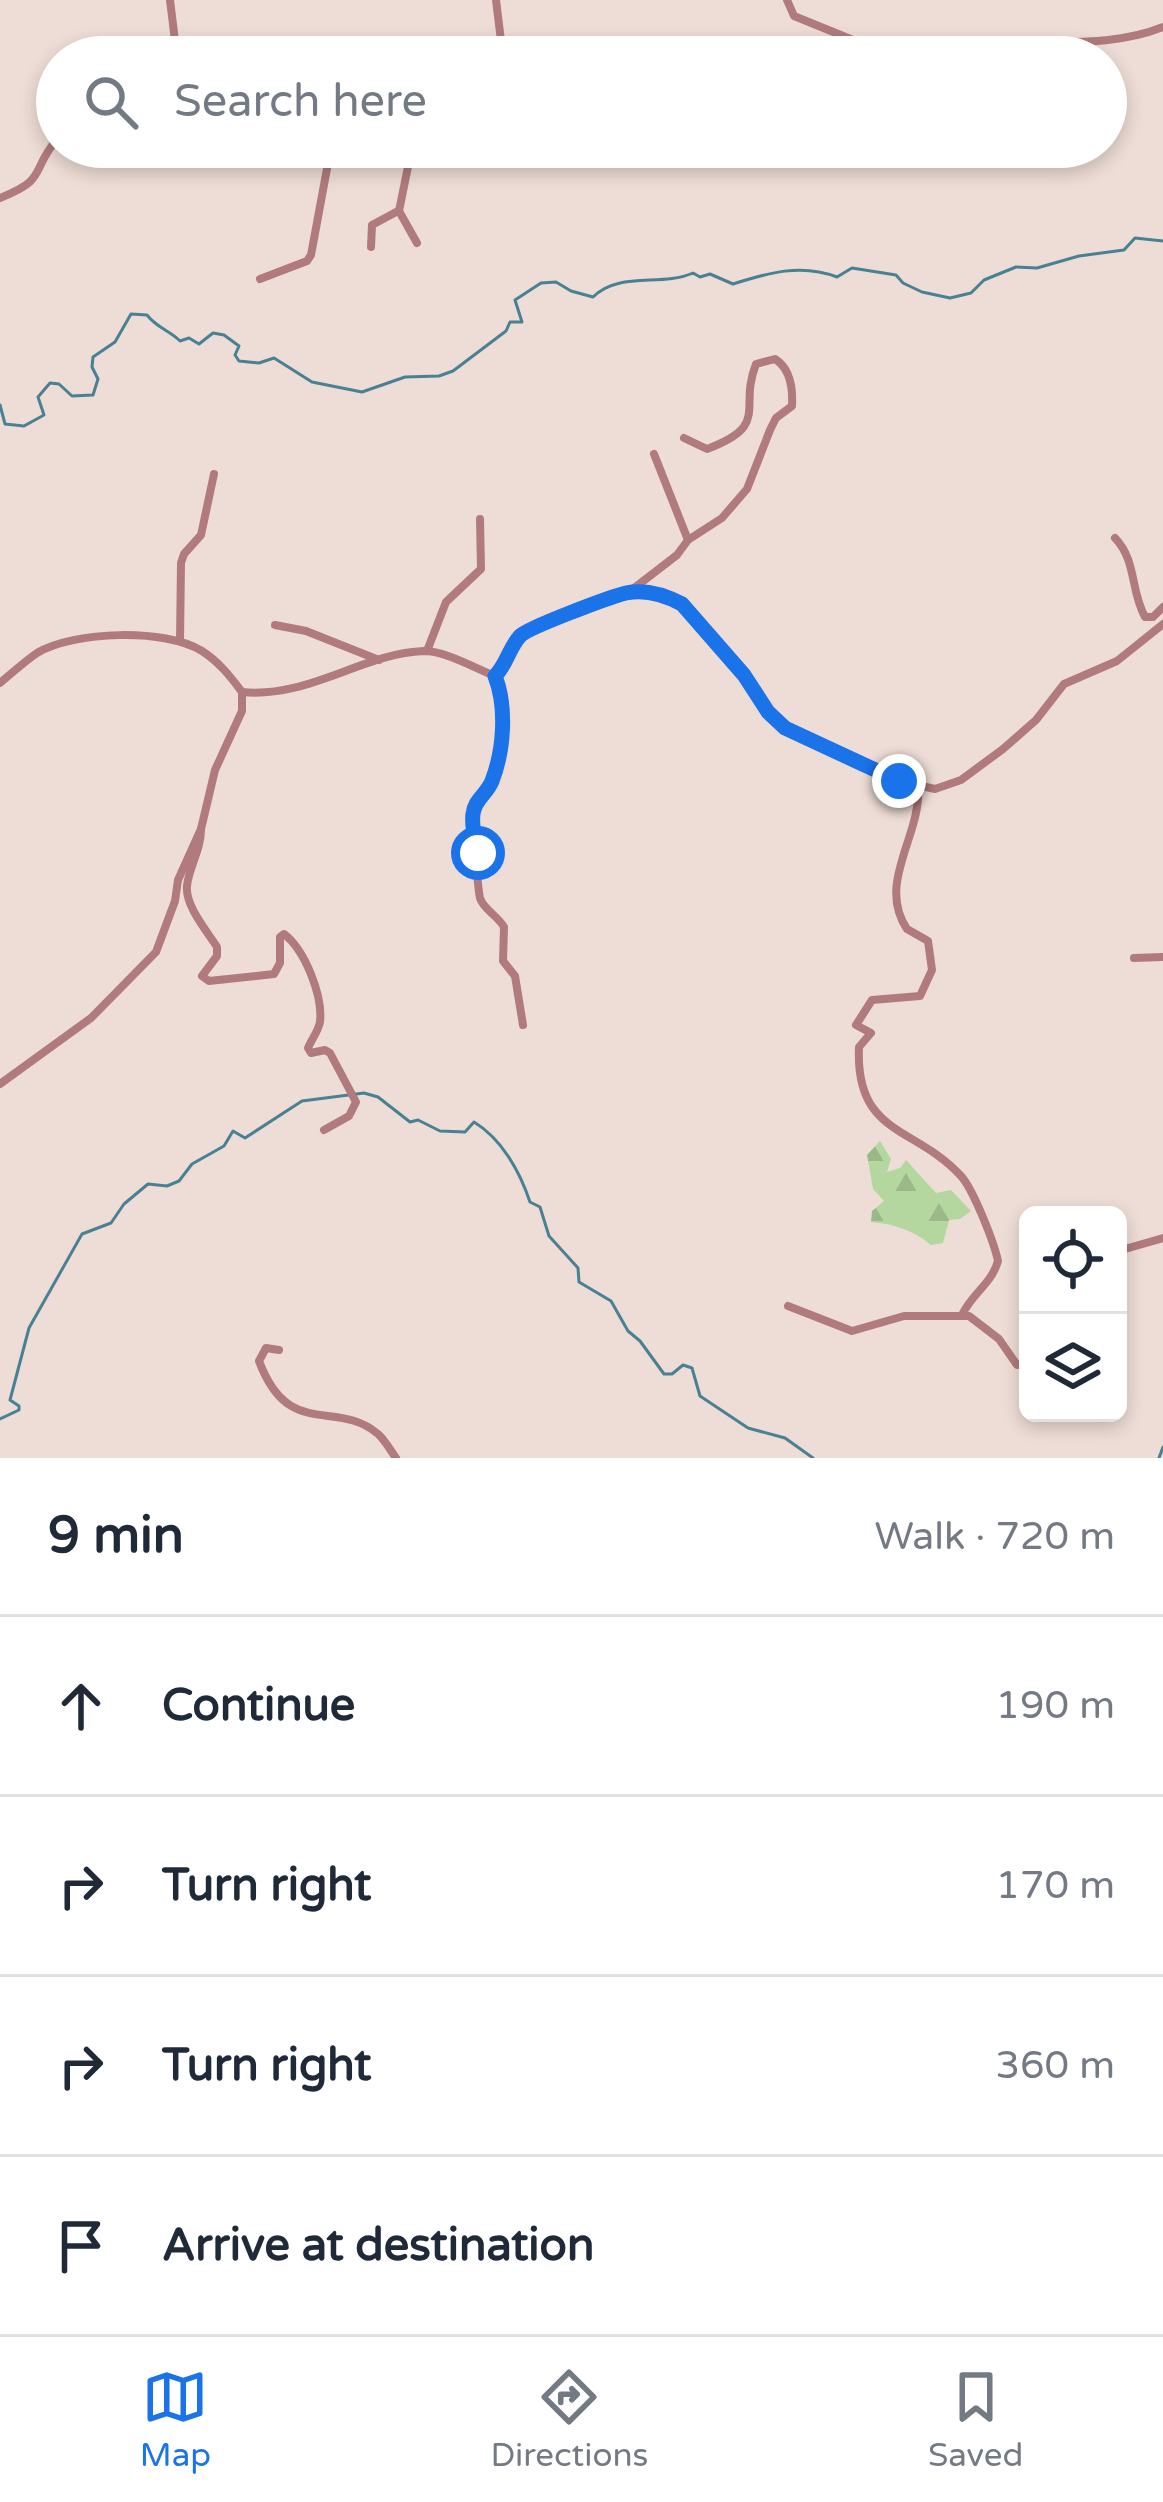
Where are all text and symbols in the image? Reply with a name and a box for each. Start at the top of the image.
search box [36,36,1127,168]
icon: search [78,69,144,135]
text: Search here [174,75,427,129]
route end [872,754,926,808]
route start [451,826,505,880]
map controls [1019,1206,1127,1422]
button: locate [1019,1206,1127,1314]
button: layers [1019,1314,1127,1422]
text: 9 min [48,1505,184,1567]
text: Walk · 720 m [874,1513,1115,1560]
icon: ahead [48,1673,114,1739]
text: Continue [162,1679,355,1733]
text: 190 m [996,1682,1115,1729]
icon: right [48,1853,114,1919]
text: Turn right [162,1859,371,1913]
text: 170 m [996,1862,1115,1909]
icon: right [48,2033,114,2099]
text: Turn right [162,2039,371,2093]
text: 360 m [996,2042,1115,2089]
icon: arrive [48,2213,114,2279]
text: Arrive at destination [162,2219,594,2273]
tab: Map [140,2364,211,2475]
tab: Directions [491,2364,648,2475]
tab: Saved [928,2364,1023,2475]

